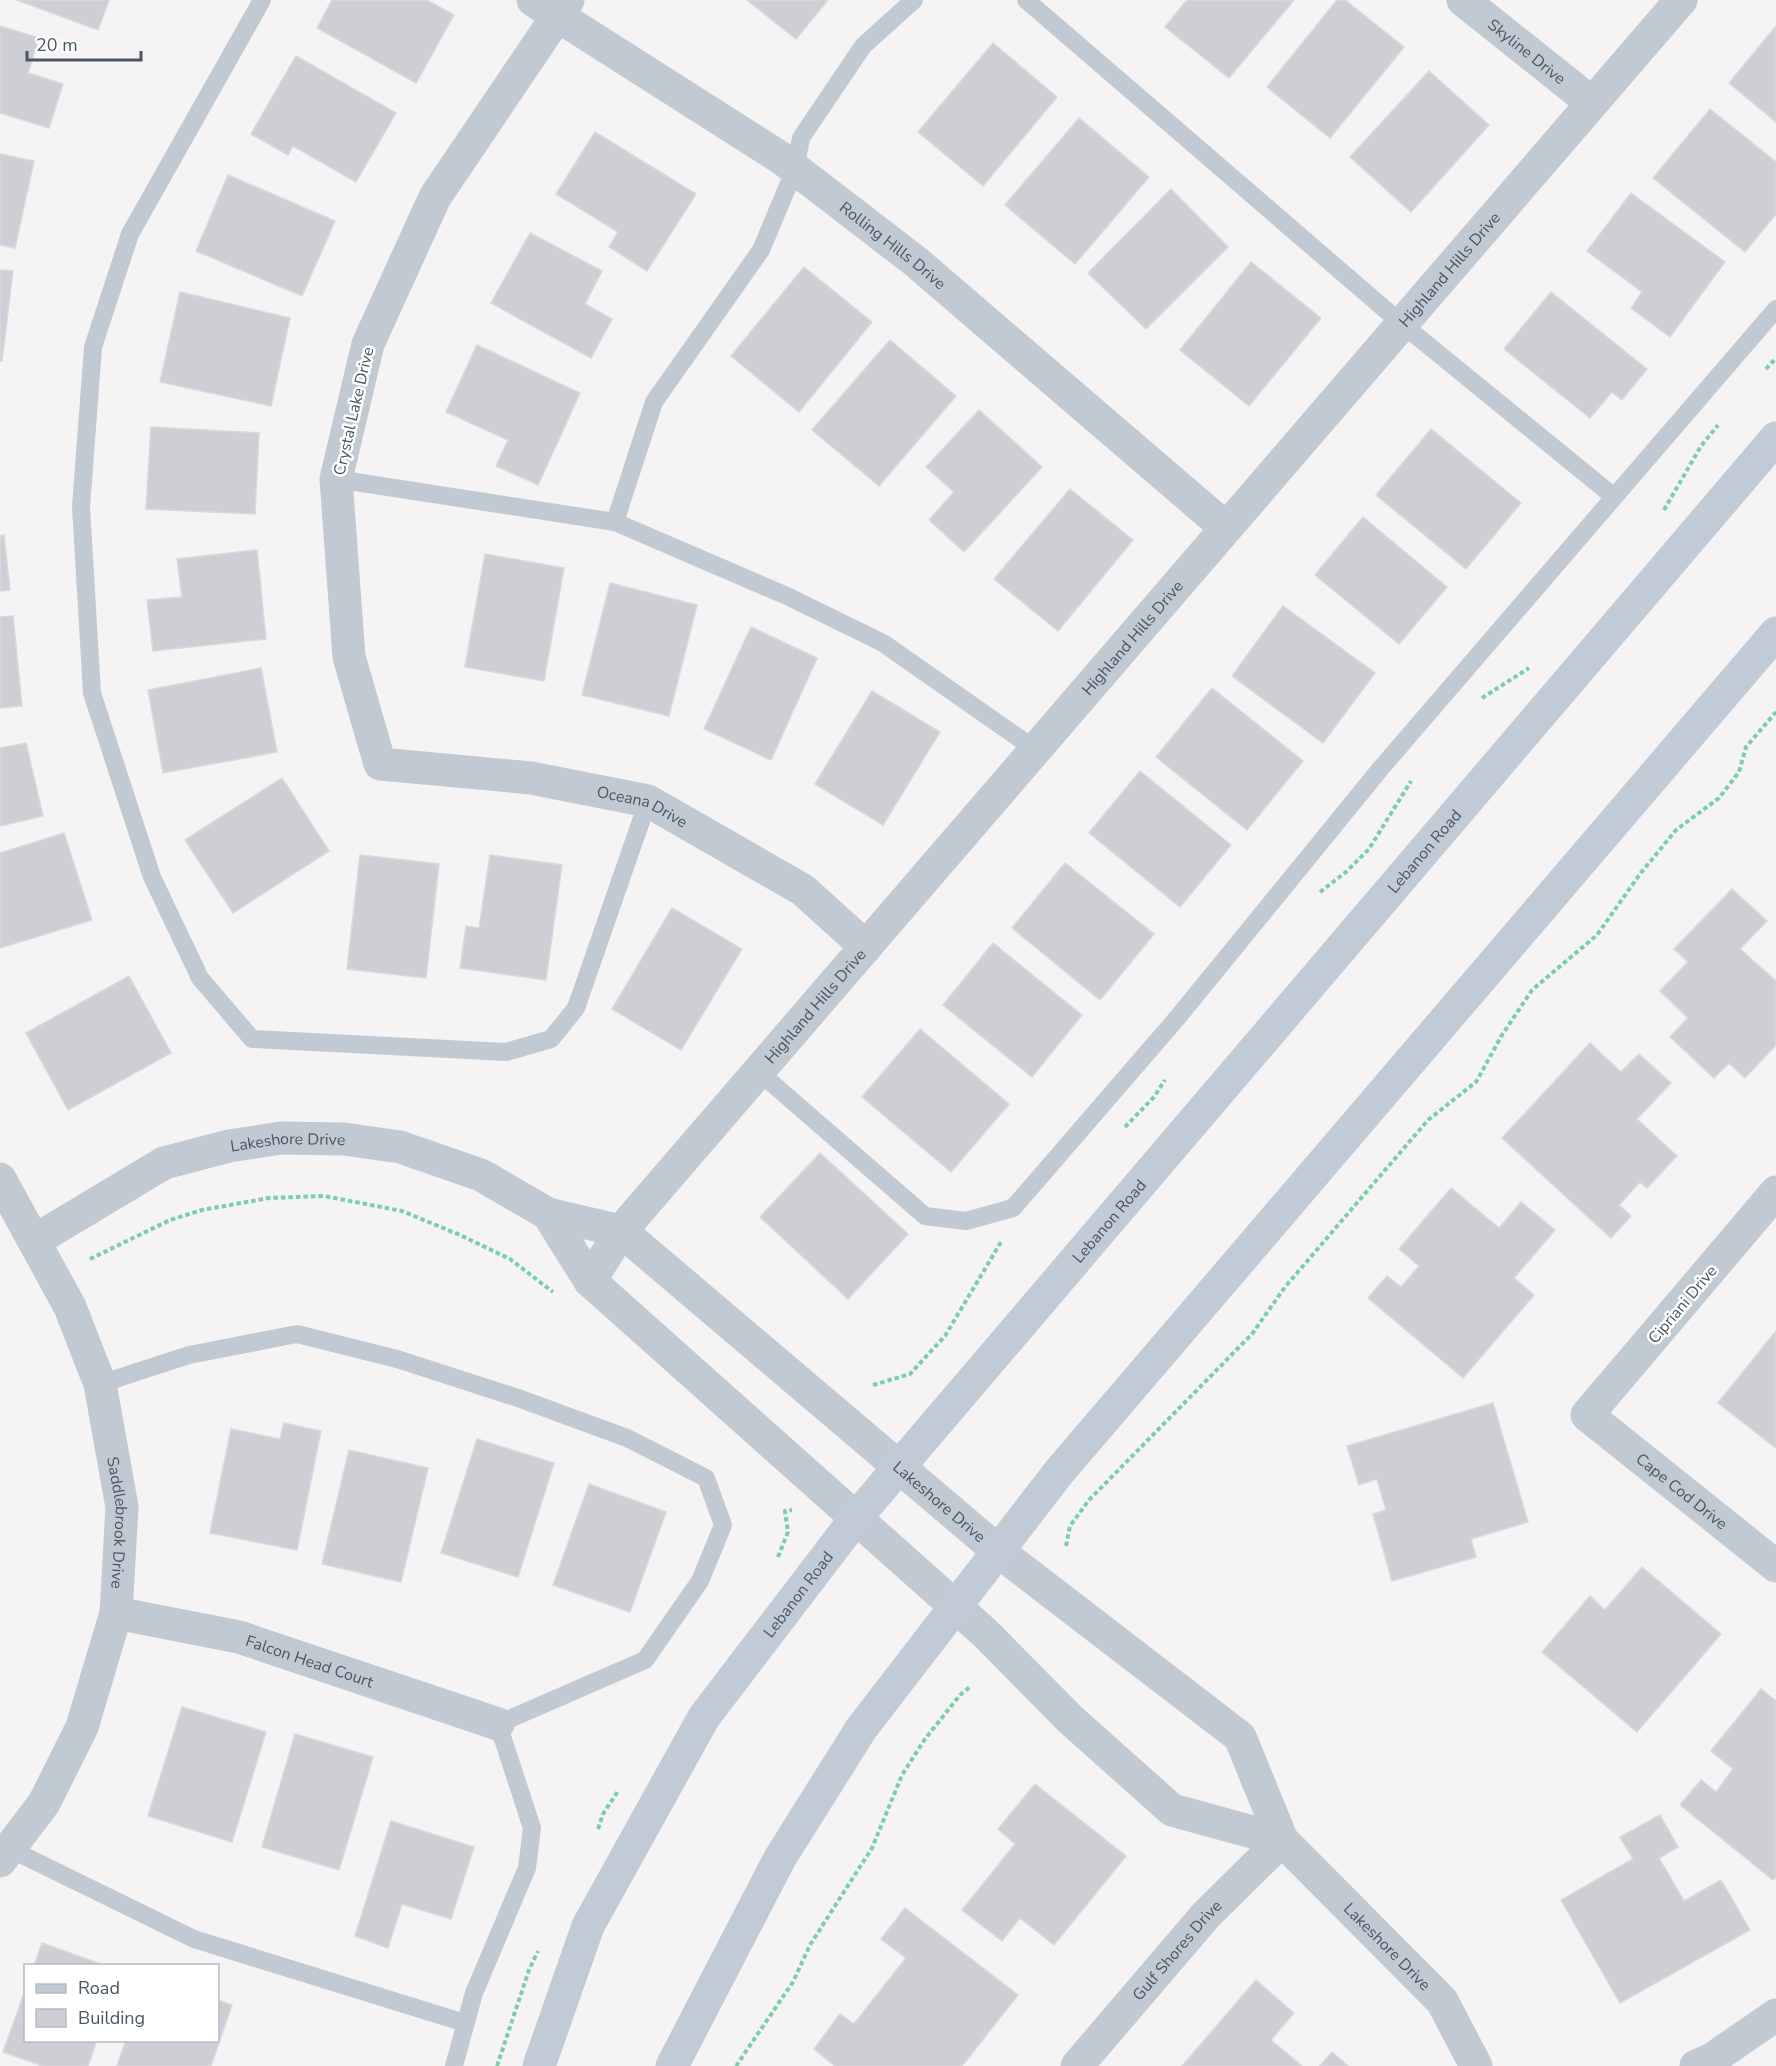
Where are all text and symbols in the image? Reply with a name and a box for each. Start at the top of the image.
street label: Skyline Drive [1483,14,1570,90]
scale bar [27,24,141,62]
text: 20 m [36,33,78,57]
street label: Rolling Hills Drive [835,197,950,295]
street label: Highland Hills Drive [1394,208,1506,332]
street label: Crystal Lake Drive [329,345,379,478]
street label: Highland Hills Drive [1077,576,1189,700]
street label: Oceana Drive [595,781,691,833]
street label: Lebanon Road [1383,805,1467,898]
street label: Highland Hills Drive [760,944,871,1069]
street label: Lakeshore Drive [229,1128,345,1158]
street label: Lebanon Road [1068,1175,1152,1268]
street label: Cipriani Drive [1643,1261,1722,1349]
street label: Cape Cod Drive [1631,1448,1732,1535]
street label: Saddlebrook Drive [101,1455,132,1589]
street label: Lakeshore Drive [888,1456,990,1548]
street label: Lebanon Road [759,1547,839,1642]
street label: Falcon Head Court [243,1630,377,1694]
street label: Gulf Shores Drive [1128,1895,1227,2006]
street label: Lakeshore Drive [1338,1898,1435,1996]
legend [24,1964,219,2042]
text: Road [78,1976,120,2000]
text: Building [78,2006,145,2030]

